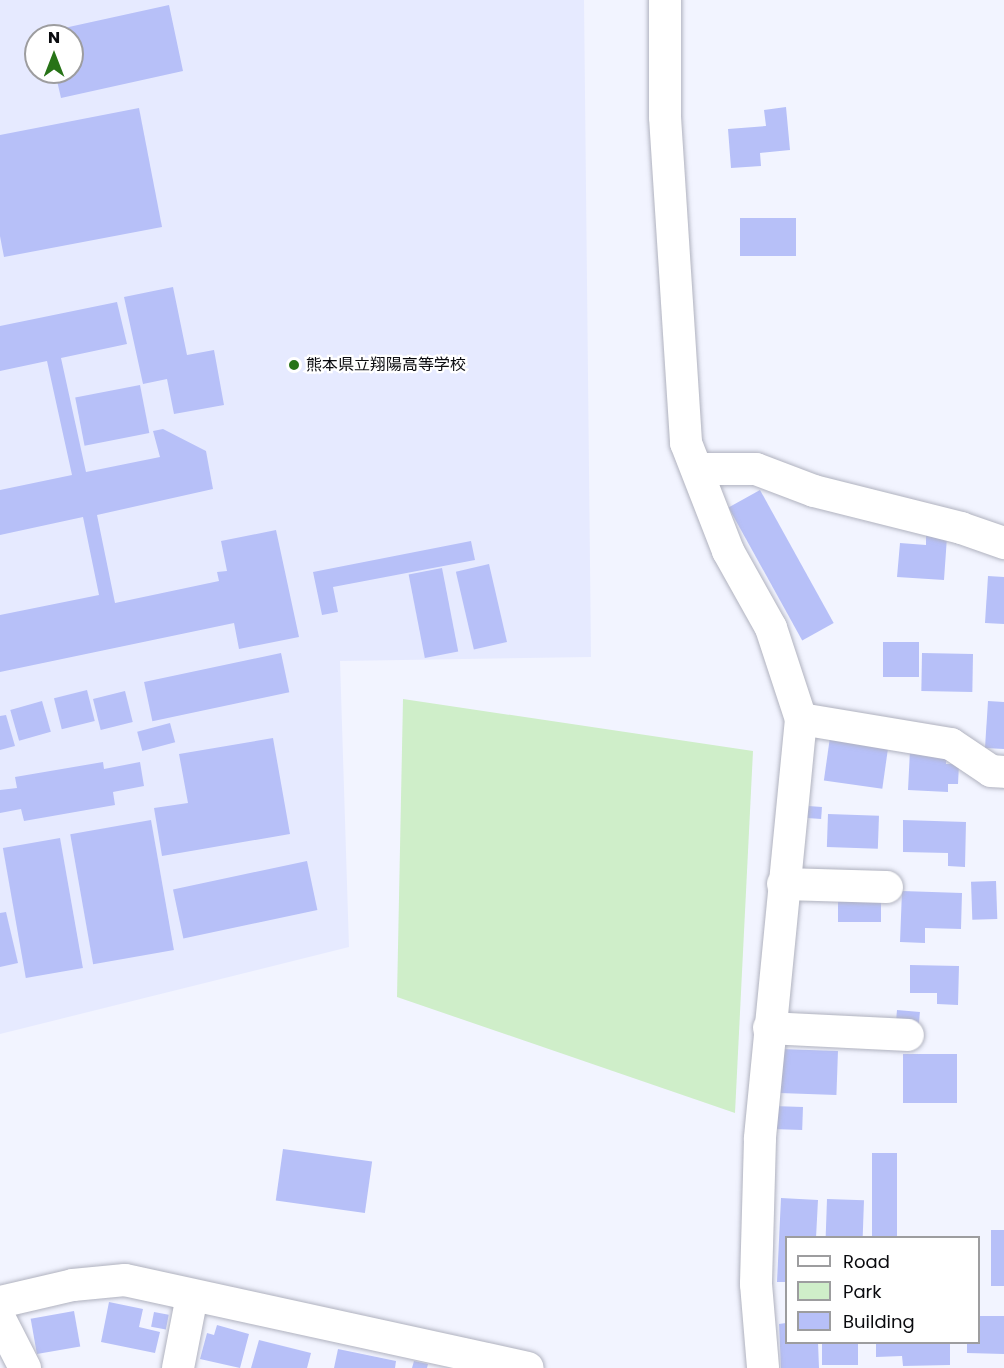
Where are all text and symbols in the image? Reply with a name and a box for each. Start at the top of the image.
north arrow [24,24,84,84]
text: N [48,26,60,49]
place label: 熊本県立翔陽高等学校 [306,355,466,375]
marker: 熊本県立翔陽高等学校 [287,358,301,372]
legend [785,1236,980,1344]
text: Road [843,1249,890,1274]
text: Park [843,1279,882,1304]
text: Building [843,1309,915,1334]

